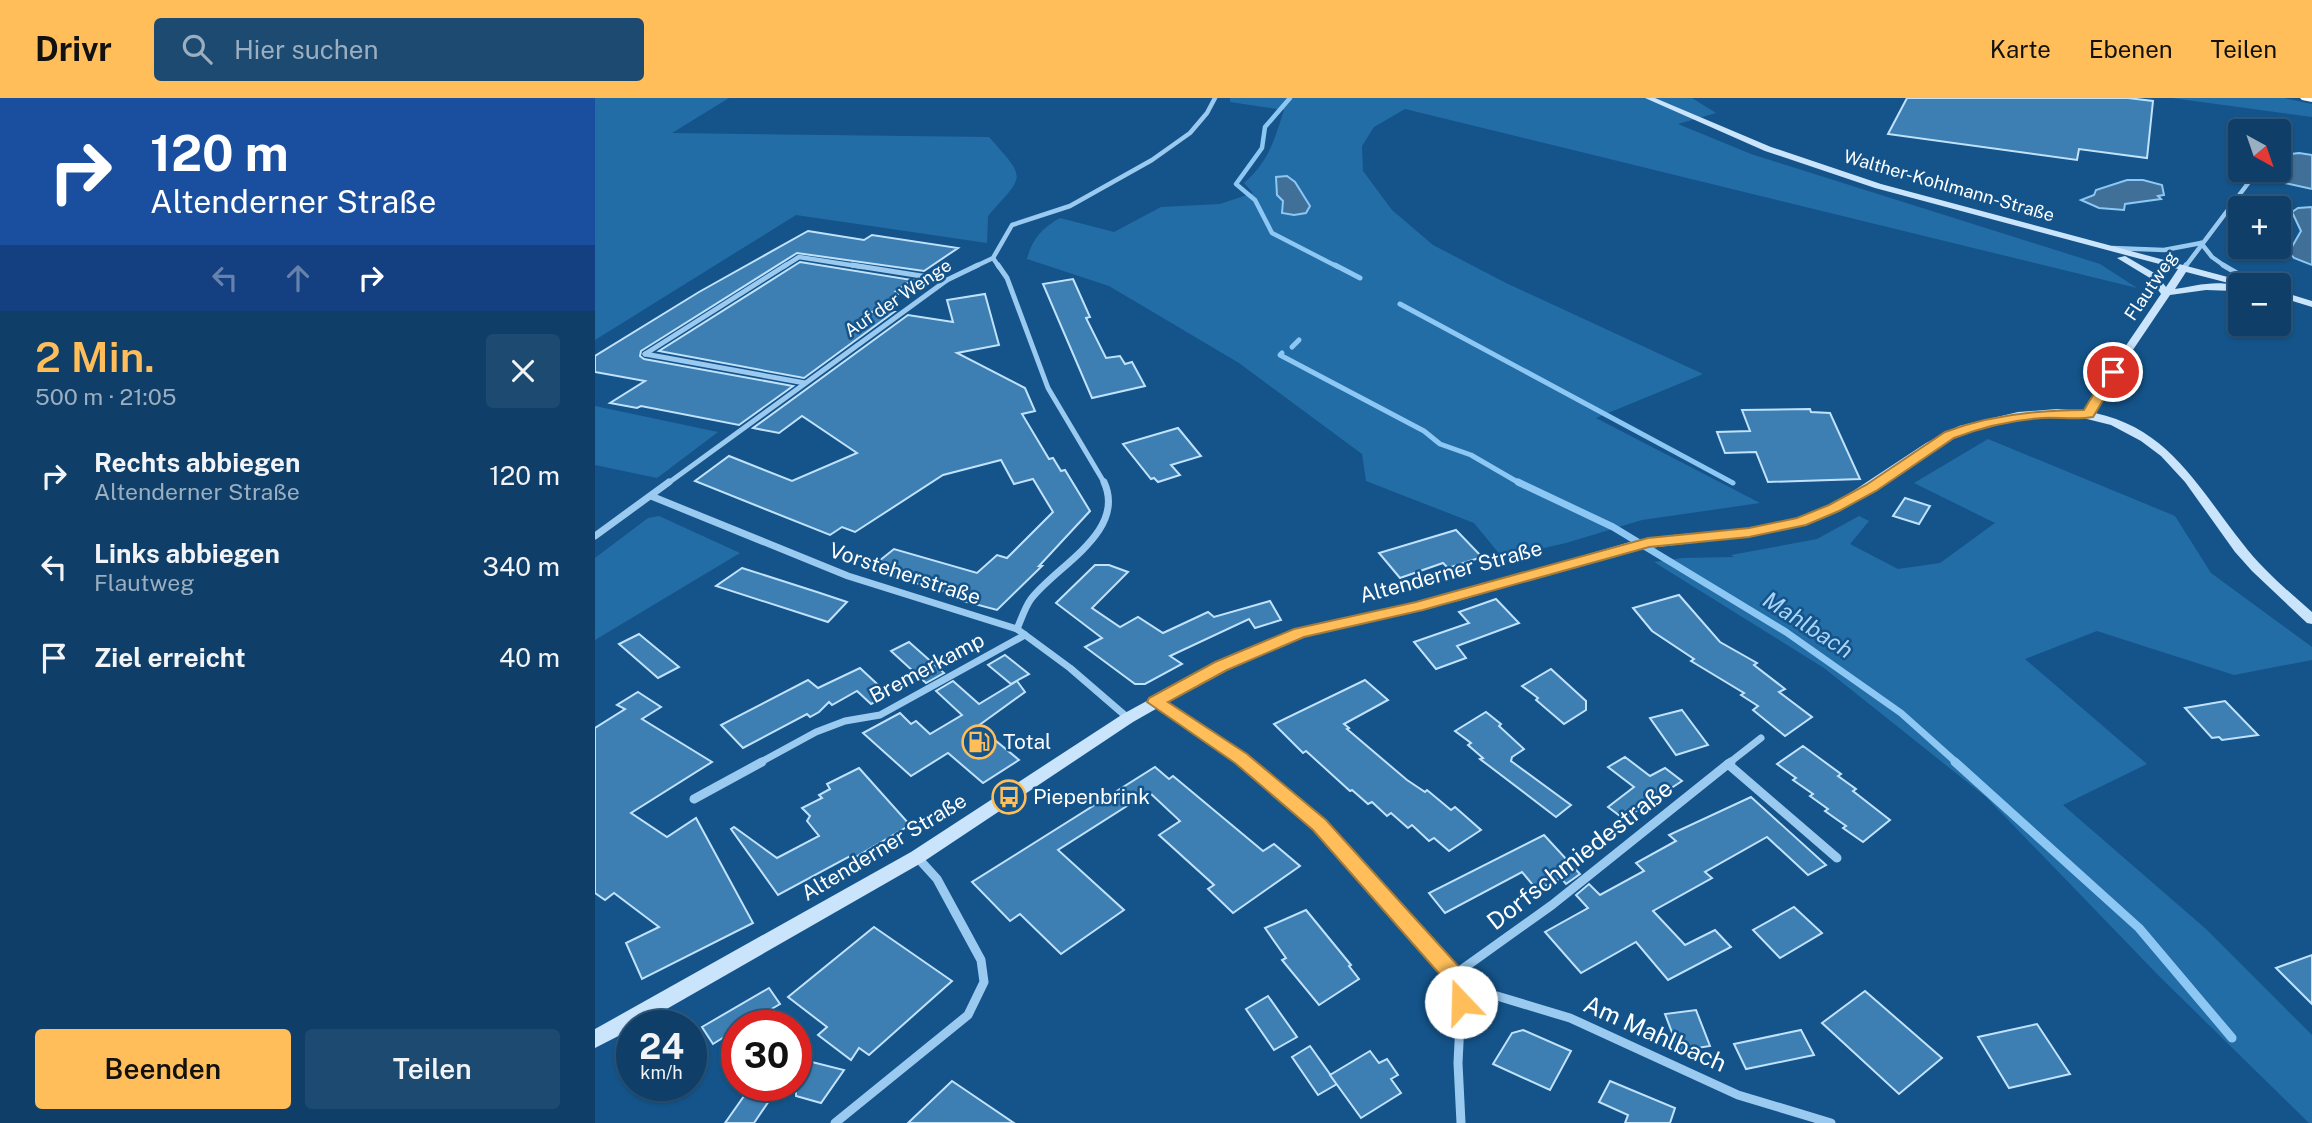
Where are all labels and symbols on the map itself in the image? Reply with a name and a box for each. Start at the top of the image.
north arrow [2228,119,2291,182]
street label: Walther-Kohlmann-Straße [1841,145,2057,226]
street label: Flautweg [2120,247,2181,324]
street label: Auf der Wenge [840,254,955,341]
pin [2083,342,2143,402]
street label: Altenderner Straße [1357,535,1545,608]
street label: Vorsteherstraße [826,537,984,610]
water label: Mahlbach [1758,586,1858,664]
street label: Bremerkamp [865,627,988,708]
fuel station icon: Total [960,723,998,761]
place label: Total [1003,729,1051,754]
street label: Dorfschmiedestraße [1481,773,1678,935]
bus stop icon: Piepenbrink [990,778,1028,816]
place label: Piepenbrink [1033,784,1150,809]
street label: Altenderner Straße [797,787,971,906]
position arrow [1424,965,1498,1039]
street label: Am Mahlbach [1580,989,1731,1077]
speed limit sign: 30 [721,1010,812,1101]

